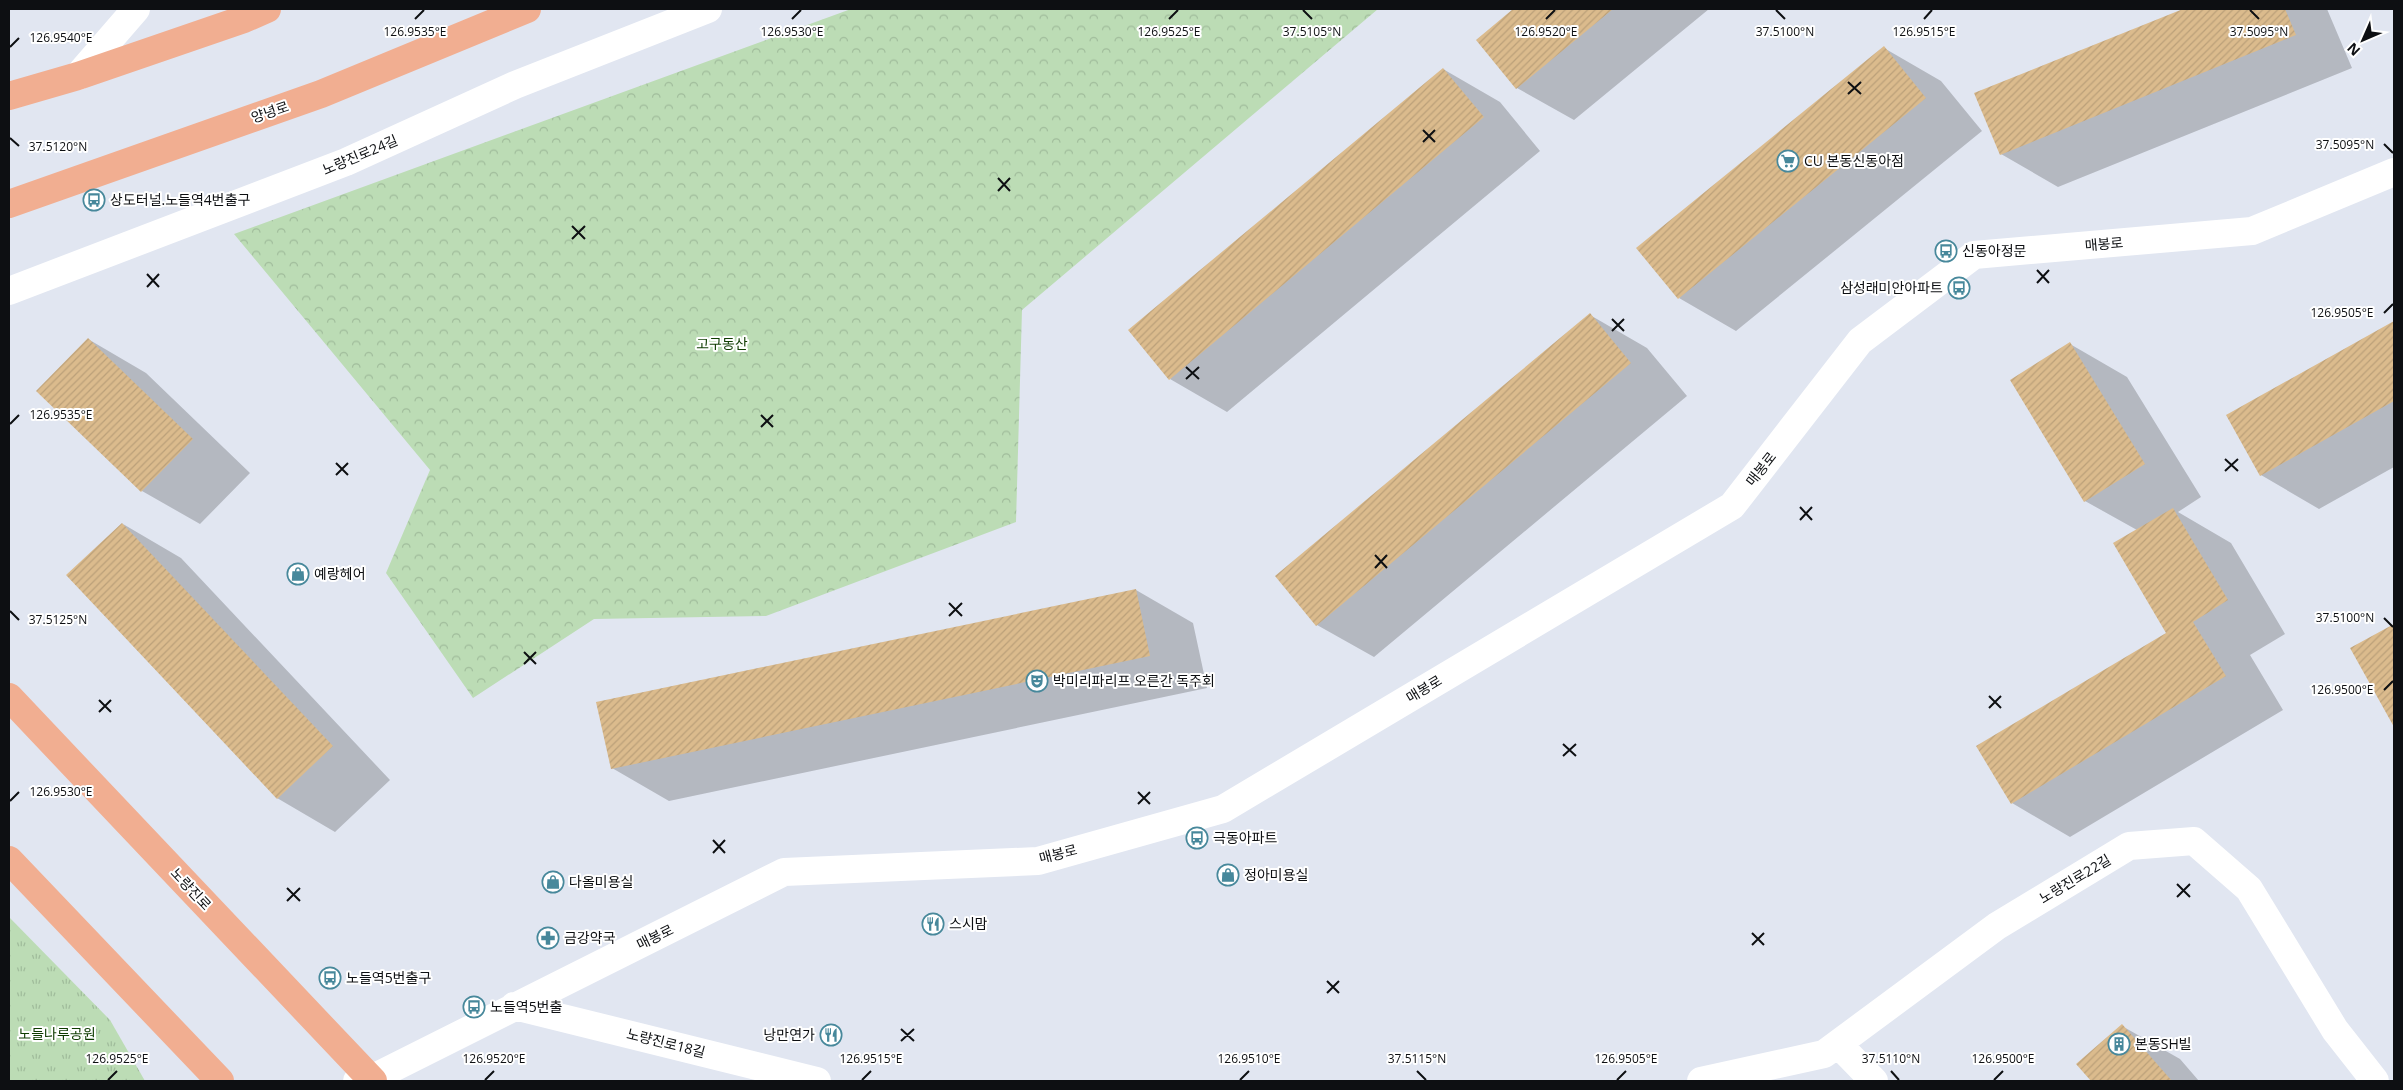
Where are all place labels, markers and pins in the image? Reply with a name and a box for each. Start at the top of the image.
supermarket icon: CU 본동신동아점 [1776,149,1800,173]
place label: CU 본동신동아점 [1804,151,1904,170]
bus stop icon: 상도터널.노들역4번출구 [82,188,106,212]
place label: 상도터널.노들역4번출구 [110,190,251,209]
bus stop icon: 신동아정문 [1934,239,1958,263]
place label: 신동아정문 [1962,241,2027,260]
bus stop icon: 삼성래미안아파트 [1947,276,1971,300]
place label: 삼성래미안아파트 [1840,278,1943,297]
shop icon: 예랑헤어 [286,562,310,586]
place label: 예랑헤어 [314,564,366,583]
theatre icon: 박미리파리프 오른간 독주회 [1025,669,1049,693]
place label: 박미리파리프 오른간 독주회 [1053,671,1215,690]
bus stop icon: 극동아파트 [1185,826,1209,850]
place label: 극동아파트 [1213,828,1278,847]
shop icon: 정아미용실 [1216,863,1240,887]
place label: 정아미용실 [1244,865,1308,884]
shop icon: 다올미용실 [541,870,565,894]
place label: 다올미용실 [569,872,633,891]
restaurant icon: 스시맘 [921,912,945,936]
place label: 스시맘 [949,914,988,933]
pharmacy icon: 금강약국 [536,926,560,950]
place label: 금강약국 [564,928,616,947]
bus stop icon: 노들역5번출구 [318,966,342,990]
place label: 노들역5번출구 [346,968,431,987]
bus stop icon: 노들역5번출 [462,995,486,1019]
place label: 노들역5번출 [490,997,563,1016]
restaurant icon: 낭만연가 [819,1023,843,1047]
place label: 낭만연가 [763,1025,815,1044]
building icon: 본동SH빌 [2107,1032,2131,1056]
place label: 본동SH빌 [2135,1034,2192,1053]

